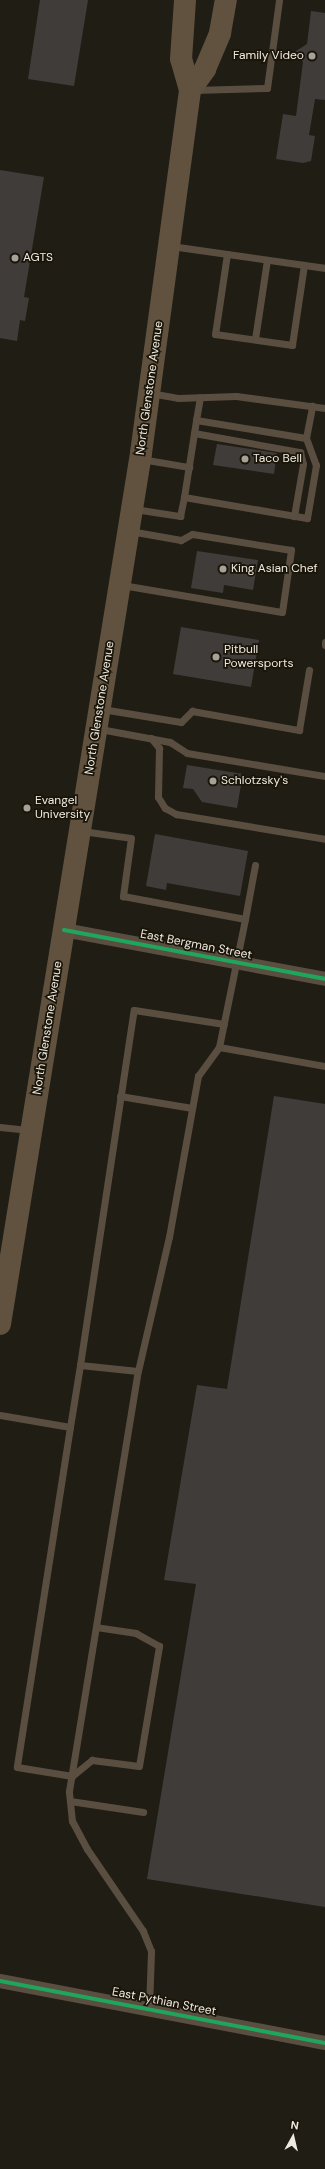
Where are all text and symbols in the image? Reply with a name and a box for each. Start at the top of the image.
place label: Family Video [233,49,304,63]
marker: Family Video [307,51,317,61]
place label: AGTS [23,251,53,265]
marker: AGTS [10,253,20,263]
street label: North Glenstone Avenue [133,320,167,456]
place label: Taco Bell [253,452,302,466]
marker: Taco Bell [240,454,250,464]
place label: King Asian Chef [231,562,318,576]
marker: King Asian Chef [218,564,228,574]
street label: North Glenstone Avenue [82,640,118,776]
place label: Pitbull Powersports [224,643,294,671]
marker: Pitbull Powersports [211,652,221,662]
place label: Schlotzsky's [221,774,288,788]
marker: Schlotzsky's [208,776,218,786]
place label: Evangel University [35,794,90,822]
marker: Evangel University [22,803,32,813]
street label: East Bergman Street [139,927,253,963]
street label: North Glenstone Avenue [30,960,66,1096]
street label: East Pythian Street [111,1985,217,2019]
north arrow [273,2117,313,2157]
text: N [290,2118,300,2133]

